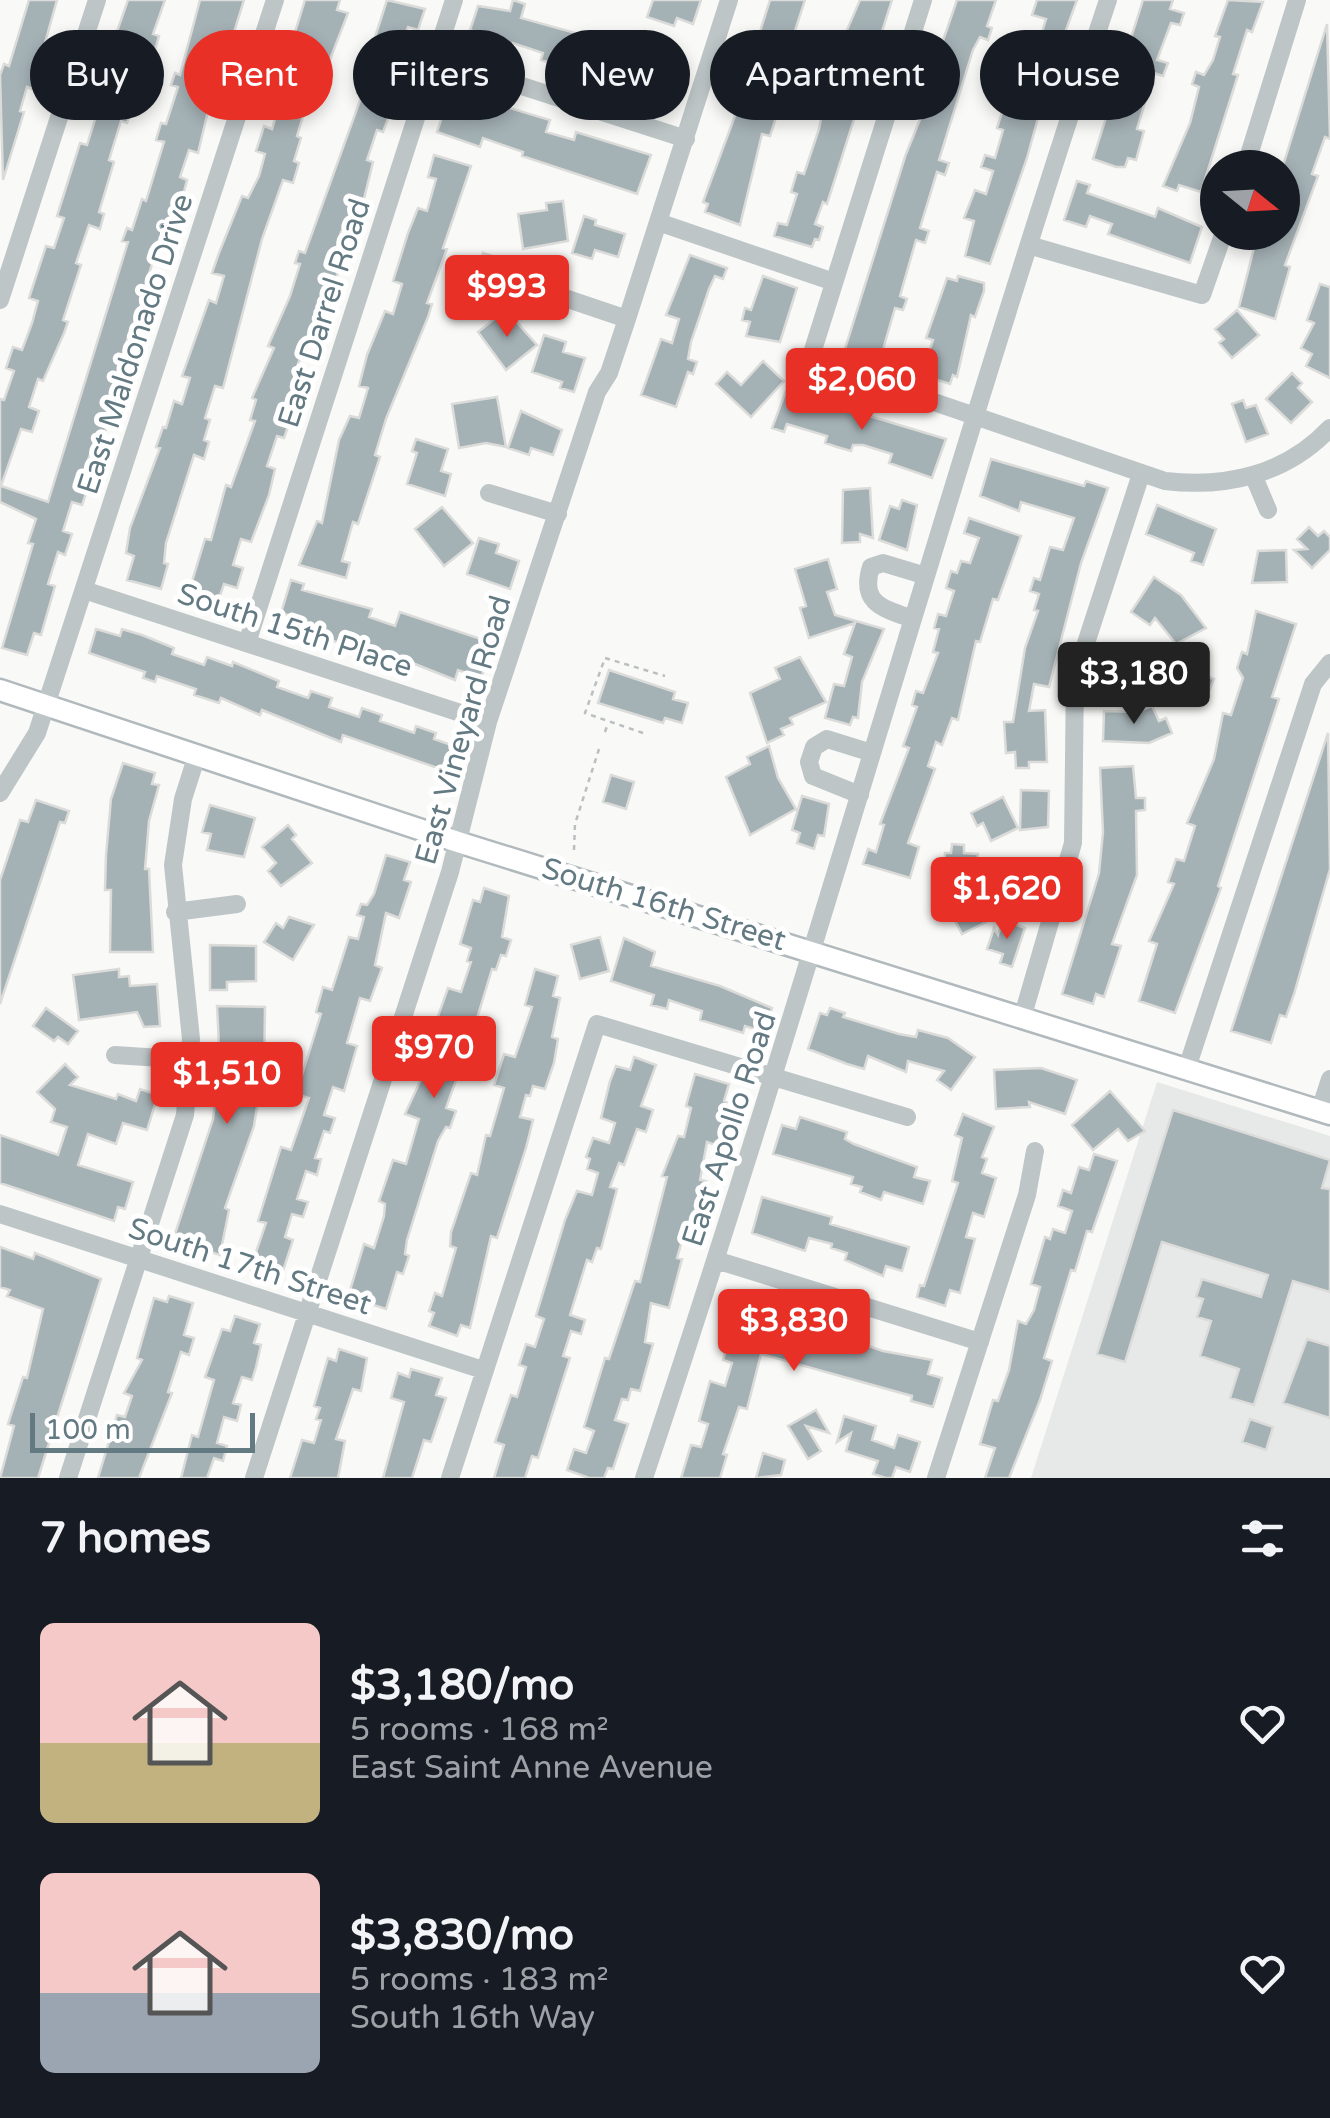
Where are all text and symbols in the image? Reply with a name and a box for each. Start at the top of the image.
chip: Buy [30,30,164,120]
chip: Rent [184,30,333,120]
chip: Filters [353,30,525,120]
chip: New [545,30,690,120]
chip: Apartment [710,30,960,120]
chip: House [980,30,1155,120]
north arrow [1200,150,1300,250]
map controls [1200,150,1300,250]
street label: East Maldonado Drive [69,189,202,499]
street label: East Darrel Road [270,194,379,432]
pin: $993 [448,255,566,340]
text: $993 [467,268,547,306]
pin: $2,060 [781,348,943,433]
text: $2,060 [808,361,916,399]
street label: South 15th Place [173,575,417,686]
street label: East Vineyard Road [407,591,520,869]
pin: $3,180 [1053,642,1215,727]
text: $3,180 [1080,655,1188,693]
street label: South 16th Street [537,850,790,959]
pin: $1,620 [926,857,1088,942]
text: $1,620 [953,870,1061,908]
street label: East Apollo Road [674,1007,785,1251]
pin: $970 [375,1016,493,1101]
text: $970 [394,1029,474,1067]
pin: $1,510 [146,1042,308,1127]
text: $1,510 [173,1055,281,1093]
street label: South 17th Street [124,1210,376,1323]
pin: $3,830 [713,1289,875,1374]
text: $3,830 [740,1302,848,1340]
scale bar [30,1408,255,1452]
text: 100 m [45,1413,131,1447]
icon: filters [1235,1511,1290,1566]
text: 7 homes [40,1513,211,1564]
text: $3,180/mo [350,1660,574,1711]
icon: home [120,1663,240,1783]
icon: heart [1235,1696,1290,1751]
text: 5 rooms · 168 m² [350,1711,609,1749]
text: East Saint Anne Avenue [350,1749,713,1787]
text: $3,830/mo [350,1910,574,1961]
icon: home [120,1913,240,2033]
icon: heart [1235,1946,1290,2001]
text: 5 rooms · 183 m² [350,1961,609,1999]
text: South 16th Way [350,1999,595,2037]

